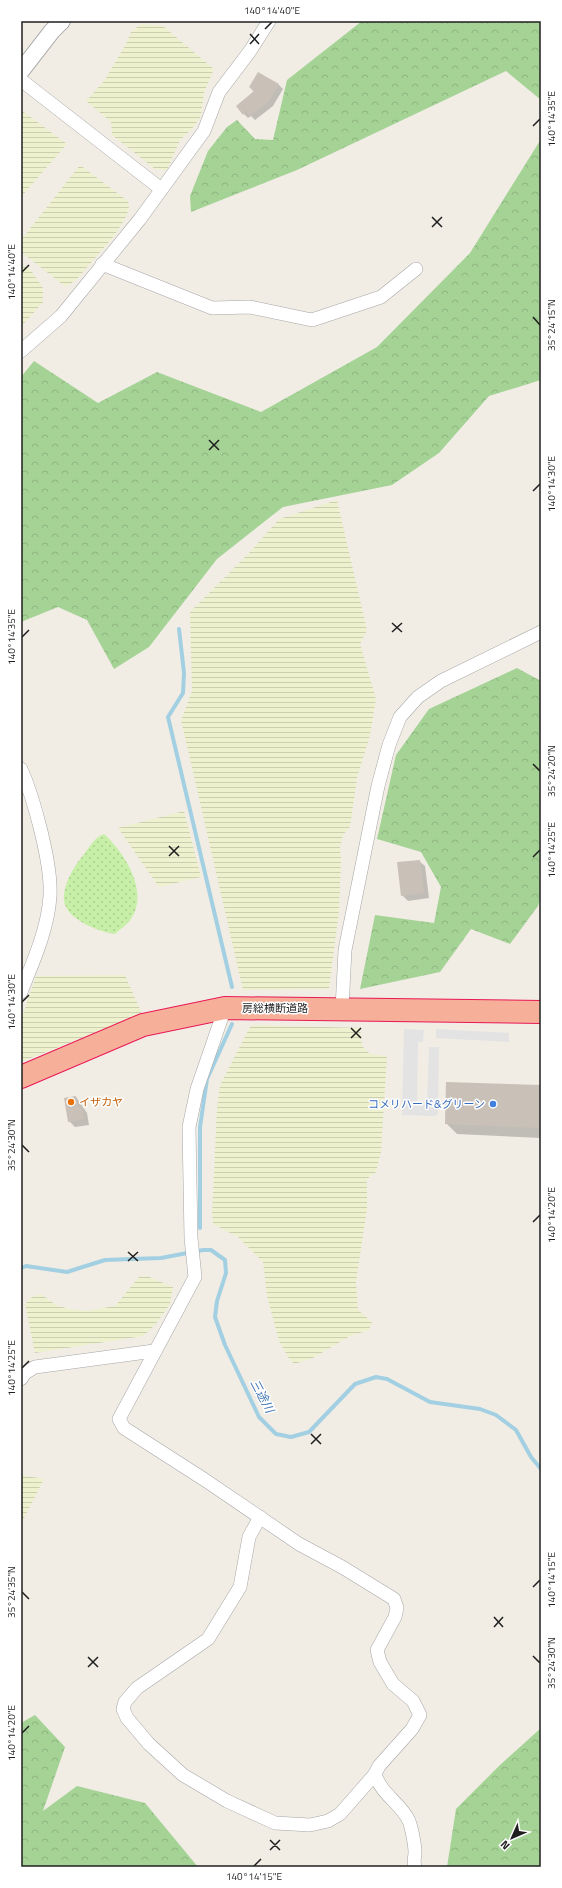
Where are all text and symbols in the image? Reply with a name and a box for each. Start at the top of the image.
text: 140°14'40"E [244,3,301,18]
text: 140°14'35"E [544,90,559,147]
text: 140°14'40"E [4,243,19,300]
text: 35°24'15"N [544,299,559,351]
text: 140°14'30"E [544,455,559,512]
text: 140°14'35"E [4,608,19,665]
text: 35°24'20"N [544,745,559,797]
text: 140°14'25"E [544,821,559,878]
text: 140°14'30"E [4,973,19,1030]
street label: 房総横断道路 [242,1000,308,1016]
place label: イザカヤ [79,1094,123,1110]
place label: コメリハード&グリーン [368,1096,485,1112]
marker: イザカヤ [66,1097,76,1107]
marker: コメリハード&グリーン [488,1099,498,1109]
text: 35°24'30"N [4,1119,19,1171]
text: 140°14'20"E [544,1186,559,1243]
text: 140°14'25"E [4,1339,19,1396]
water label: 三途川 [246,1375,280,1418]
text: 140°14'15"E [544,1551,559,1608]
text: 35°24'35"N [4,1566,19,1618]
text: 35°24'30"N [544,1637,559,1689]
text: 140°14'20"E [4,1704,19,1761]
north arrow [492,1818,532,1858]
text: N [497,1837,513,1853]
text: 140°14'15"E [226,1869,283,1884]

